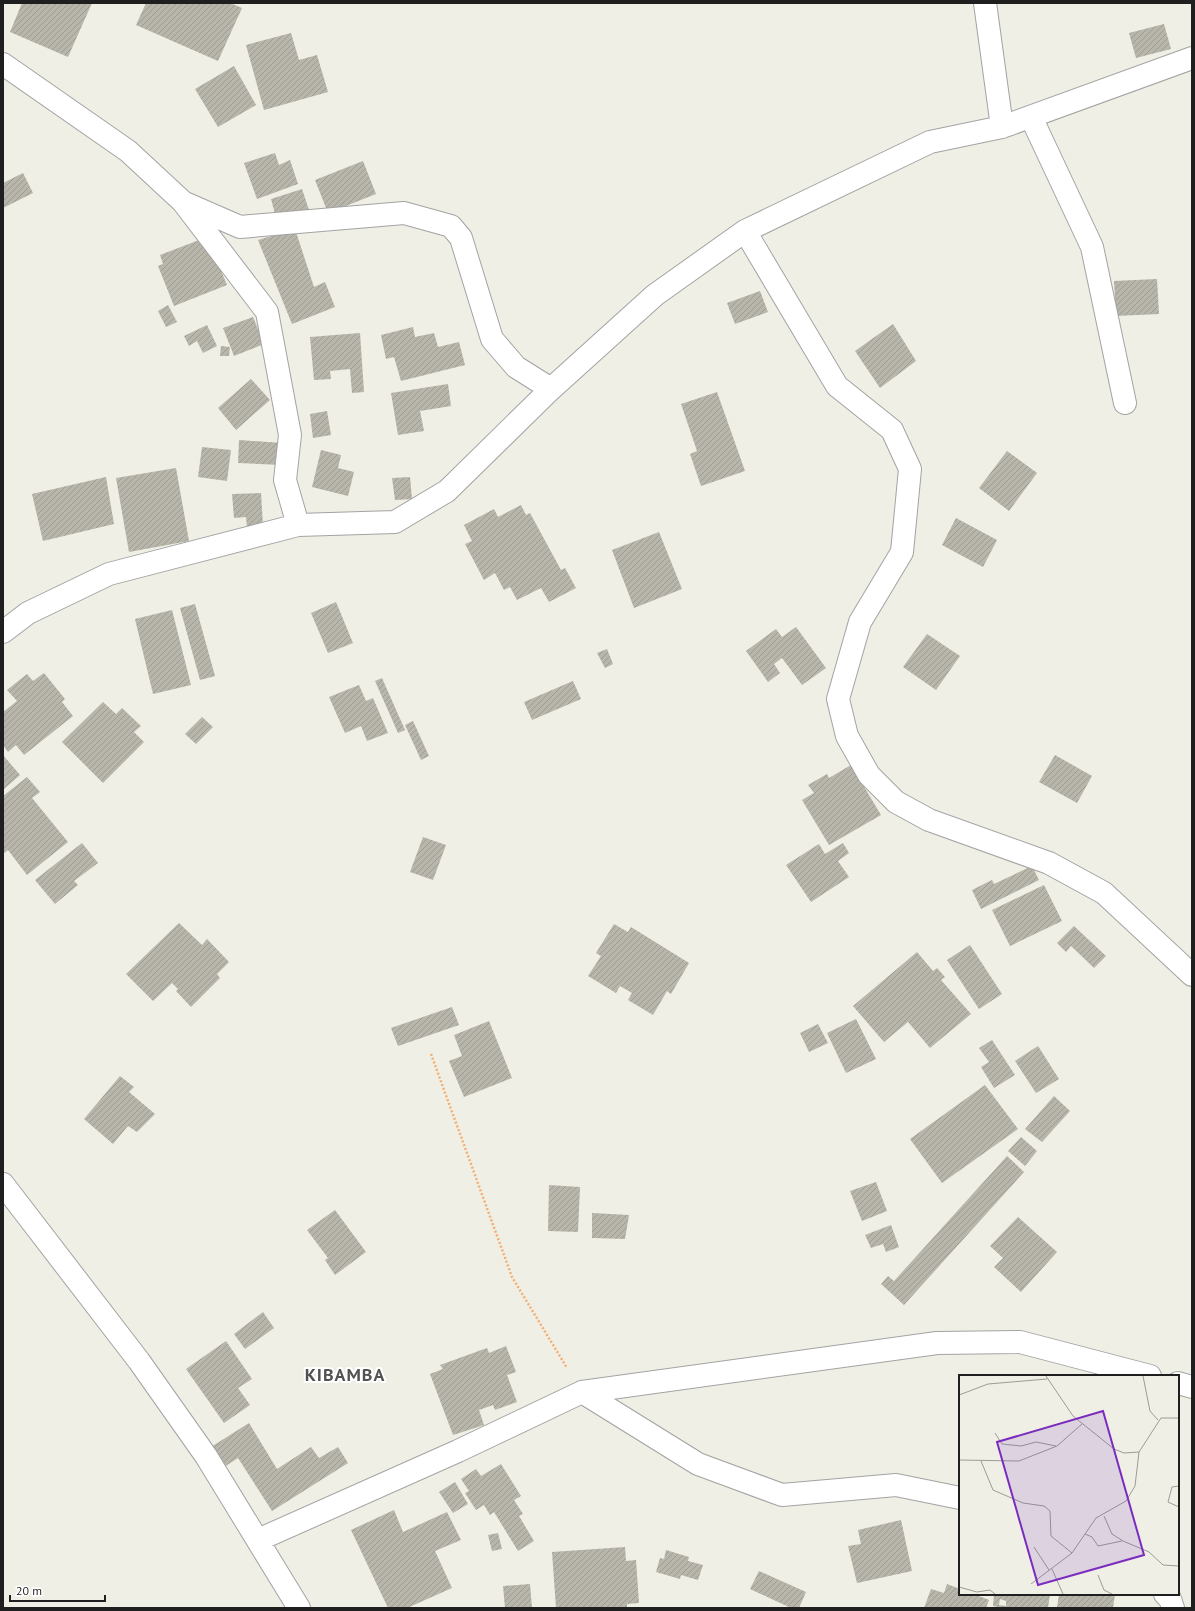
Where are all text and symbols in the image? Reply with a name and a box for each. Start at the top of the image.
district label: KIBAMBA [305,1363,385,1386]
inset map [959,1375,1179,1595]
scale bar [10,1577,105,1603]
text: 20 m [16,1583,42,1598]

